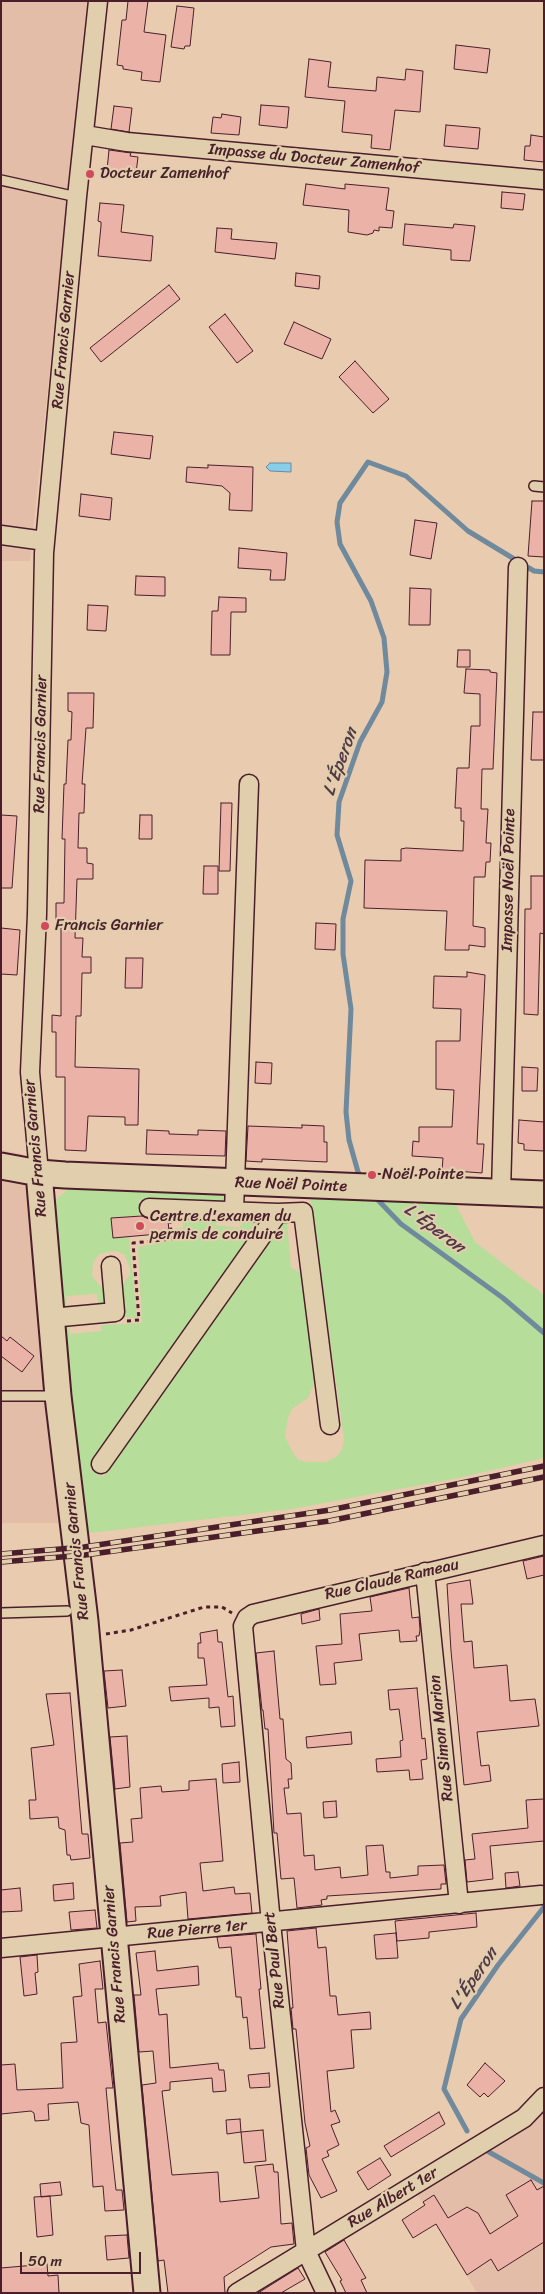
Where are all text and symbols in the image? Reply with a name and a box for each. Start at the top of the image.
street label: Impasse du Docteur Zamenhof [208,140,420,178]
place label: Docteur Zamenhof [100,164,229,184]
marker: Docteur Zamenhof [84,168,96,180]
street label: Rue Francis Garnier [48,270,80,410]
street label: Rue Francis Garnier [30,675,52,813]
water label: L'Éperon [319,725,363,799]
street label: Impasse Noël Pointe [498,808,520,952]
place label: Francis Garnier [55,916,163,936]
marker: Francis Garnier [39,920,51,932]
street label: Rue Francis Garnier [20,1078,52,1218]
place label: Noël Pointe [382,1165,464,1185]
marker: Noël Pointe [366,1169,378,1181]
street label: Rue Noël Pointe [234,1173,348,1197]
water label: L'Éperon [400,1199,468,1259]
place label: Centre d'examen du permis de conduire [150,1207,291,1245]
marker: Centre d'examen du permis de conduire [134,1220,146,1232]
street label: Rue Francis Garnier [60,1481,94,1621]
street label: Rue Claude Rameau [323,1555,461,1605]
street label: Rue Simon Marion [426,1674,458,1802]
street label: Rue Francis Garnier [99,1884,131,2024]
street label: Rue Paul Bert [260,1910,290,2010]
street label: Rue Pierre 1er [147,1916,247,1944]
water label: L'Éperon [445,1944,503,2014]
street label: Rue Albert 1er [344,2164,442,2232]
scale bar [22,2242,144,2274]
text: 50 m [28,2248,62,2274]

